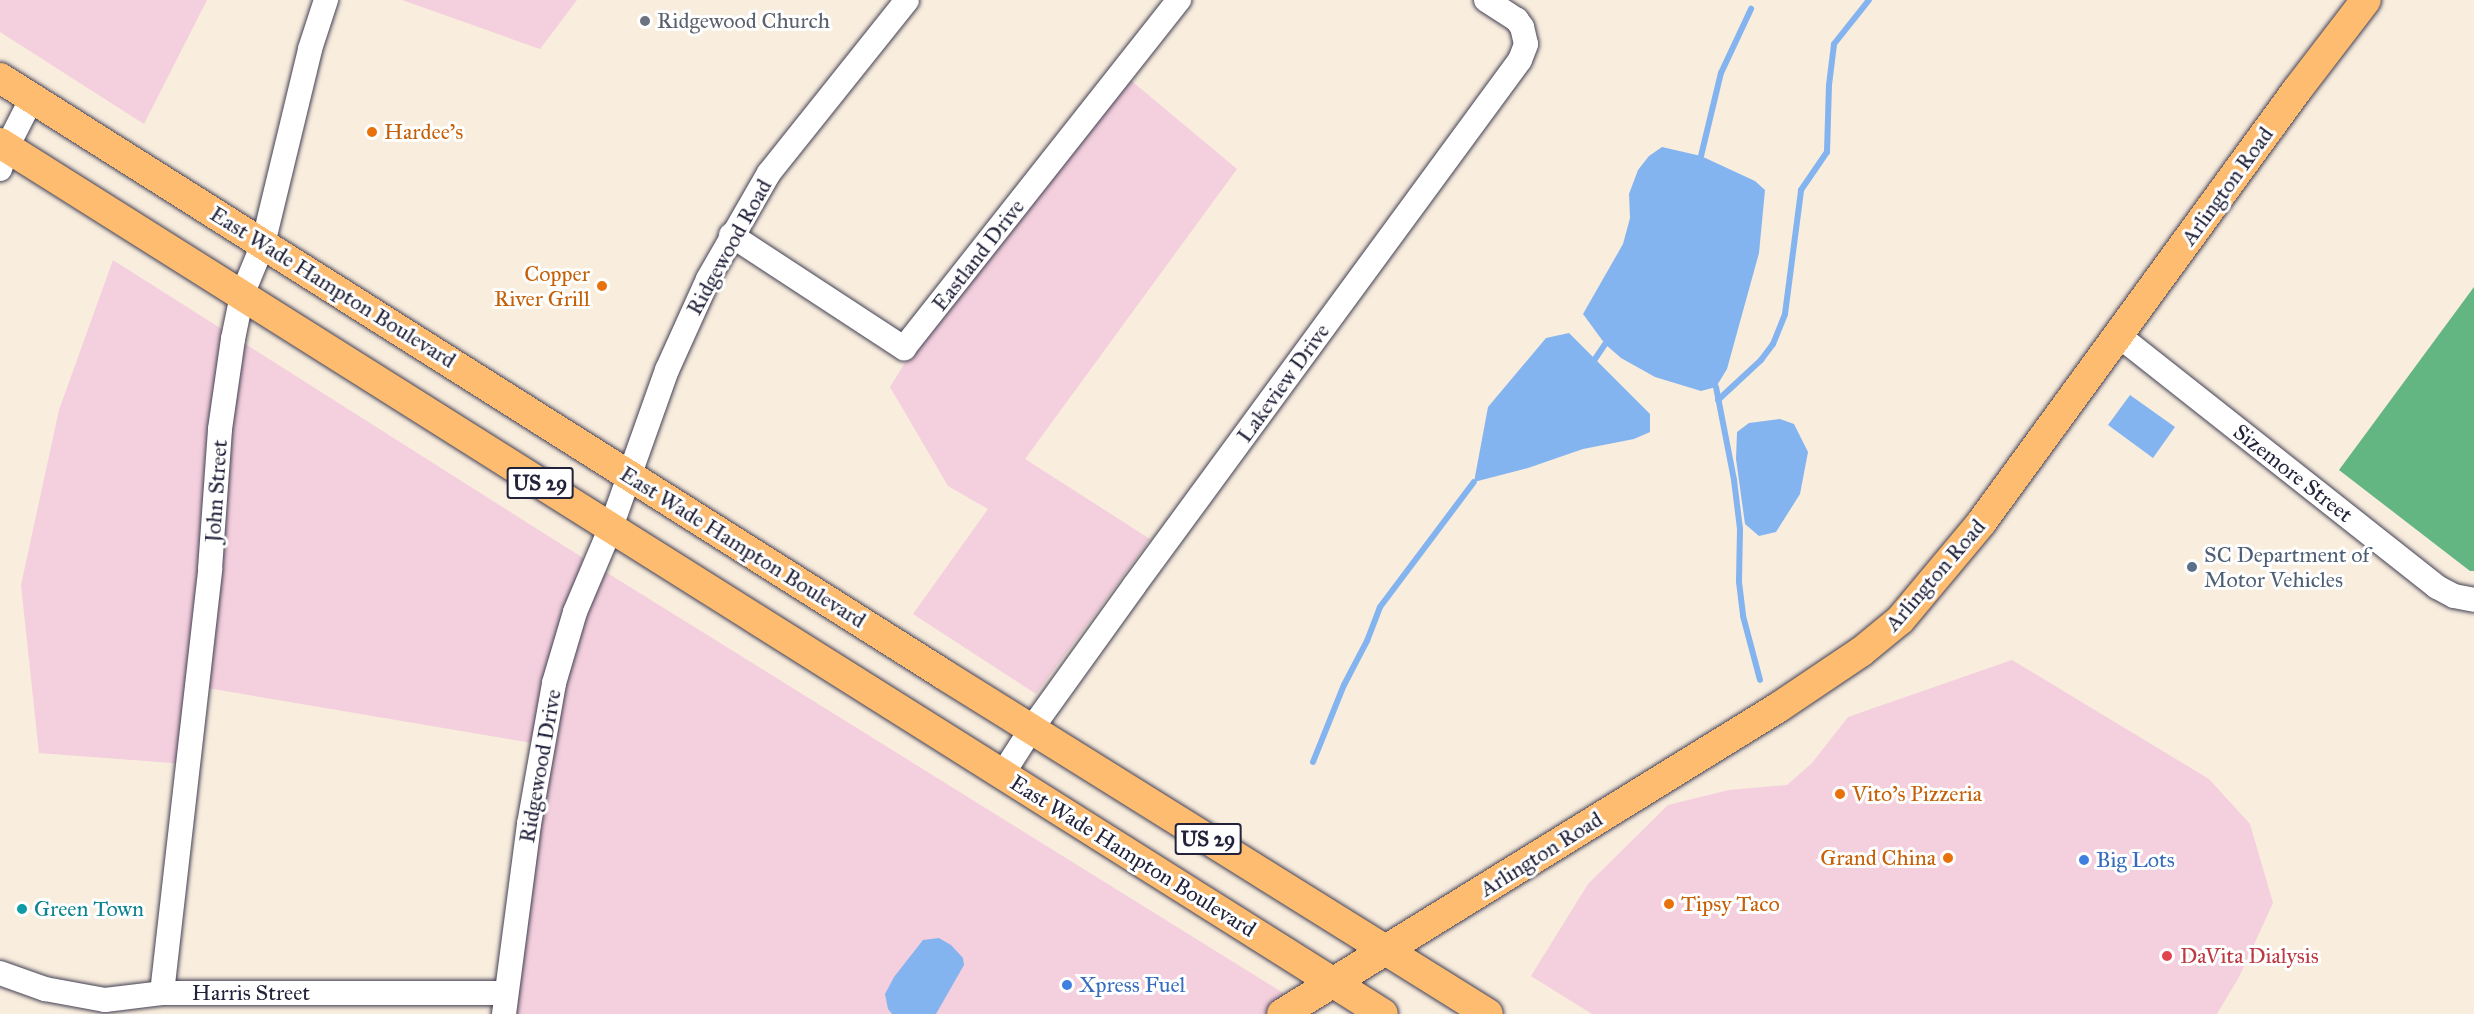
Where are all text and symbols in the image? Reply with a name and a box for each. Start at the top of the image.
place label: Ridgewood Church [657,8,830,34]
marker: Ridgewood Church [638,14,652,28]
place label: Hardee's [384,119,463,145]
street label: Arlington Road [2175,122,2279,250]
marker: Hardee's [365,125,379,139]
street label: Ridgewood Road [681,174,777,320]
street label: Eastland Drive [926,194,1030,316]
street label: East Wade Hampton Boulevard [205,200,461,374]
place label: Copper River Grill [494,260,590,312]
marker: Copper River Grill [595,279,609,293]
street label: Lakeview Drive [1231,318,1335,448]
street label: Sizemore Street [2228,418,2358,528]
street label: John Street [199,439,233,543]
street label: East Wade Hampton Boulevard [615,460,871,634]
road number: US 29 [506,465,574,501]
street label: Arlington Road [1879,514,1991,636]
place label: SC Department of Motor Vehicles [2204,541,2370,592]
marker: SC Department of Motor Vehicles [2185,560,2199,574]
street label: Ridgewood Drive [514,687,566,845]
street label: East Wade Hampton Boulevard [1005,769,1261,943]
place label: Vito's Pizzeria [1852,781,1982,807]
marker: Vito's Pizzeria [1833,787,1847,801]
street label: Arlington Road [1475,806,1607,902]
road number: US 29 [1174,821,1242,857]
place label: Grand China [1820,845,1936,871]
place label: Big Lots [2096,847,2175,873]
marker: Grand China [1941,851,1955,865]
marker: Big Lots [2077,853,2091,867]
place label: Tipsy Taco [1681,891,1780,917]
place label: Green Town [34,896,144,922]
marker: Tipsy Taco [1662,897,1676,911]
marker: Green Town [15,902,29,916]
place label: DaVita Dialysis [2180,943,2319,969]
marker: DaVita Dialysis [2158,947,2176,965]
place label: Xpress Fuel [1079,972,1186,998]
marker: Xpress Fuel [1060,978,1074,992]
street label: Harris Street [192,980,310,1006]

